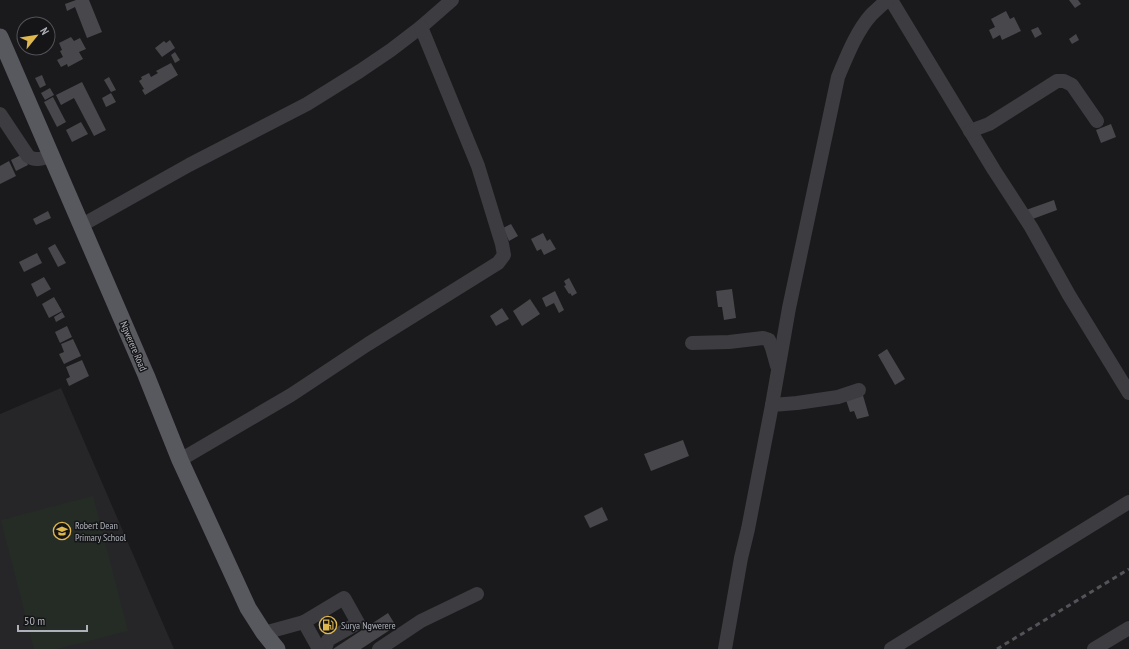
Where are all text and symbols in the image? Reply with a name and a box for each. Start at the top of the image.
north arrow [16,16,56,56]
text: N [37,25,52,37]
street label: Ngwerere Road [117,319,150,373]
place label: Robert Dean Primary School [75,519,127,544]
school or university icon: Robert Dean Primary School [52,521,72,541]
scale bar [18,607,87,633]
text: 50 m [24,613,45,628]
fuel station icon: Surya Ngwerere [318,615,338,635]
place label: Surya Ngwerere [341,619,396,632]

